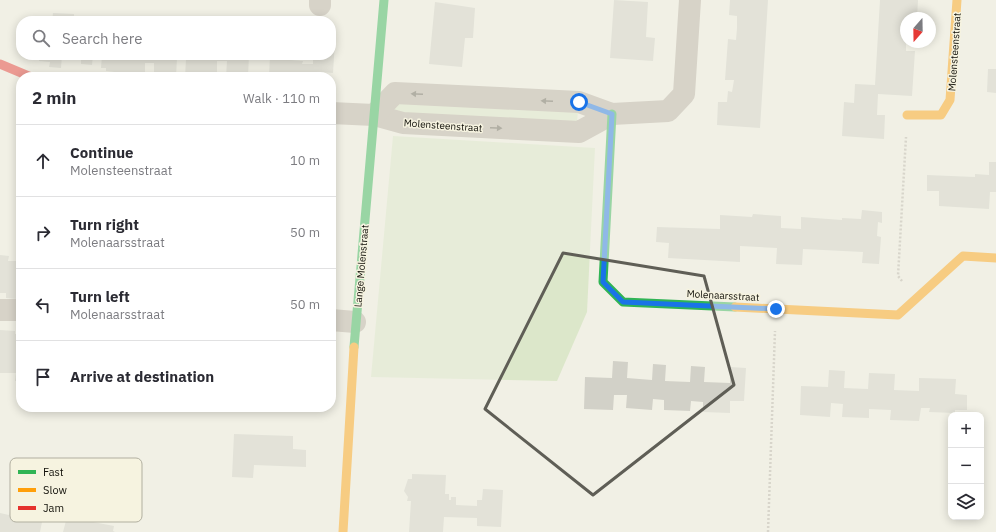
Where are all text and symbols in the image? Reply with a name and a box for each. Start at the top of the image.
north arrow [900,12,936,48]
street label: Molensteenstraat [945,12,964,92]
search box [16,16,336,60]
icon: search [30,27,52,49]
text: Search here [62,29,142,48]
text: 2 min [32,87,76,109]
text: Walk · 110 m [243,90,320,107]
one-way arrow [411,91,423,98]
route start [570,93,588,111]
one-way arrow [541,97,553,104]
street label: Molensteenstraat [403,116,483,135]
one-way arrow [490,125,503,131]
text: Continue [70,143,134,162]
icon: ahead [32,150,54,172]
text: 10 m [290,152,320,169]
text: Molensteenstraat [70,162,172,179]
text: Turn right [70,215,139,234]
icon: right [32,222,54,244]
text: 50 m [290,224,320,241]
street label: Lange Molenstraat [351,224,372,308]
text: Molenaarsstraat [70,234,165,251]
text: Turn left [70,287,130,306]
street label: Molenaarsstraat [686,287,760,304]
icon: left [32,294,54,316]
text: 50 m [290,296,320,313]
route end [767,300,785,318]
text: Molenaarsstraat [70,306,165,323]
icon: arrive [32,366,54,388]
text: Arrive at destination [70,367,214,386]
map controls [948,412,984,520]
button: + [948,412,984,448]
button: − [948,448,984,484]
legend [10,458,142,522]
text: Fast [43,465,64,479]
text: Slow [43,483,67,497]
button: layers [948,484,984,520]
text: Jam [43,501,64,515]

